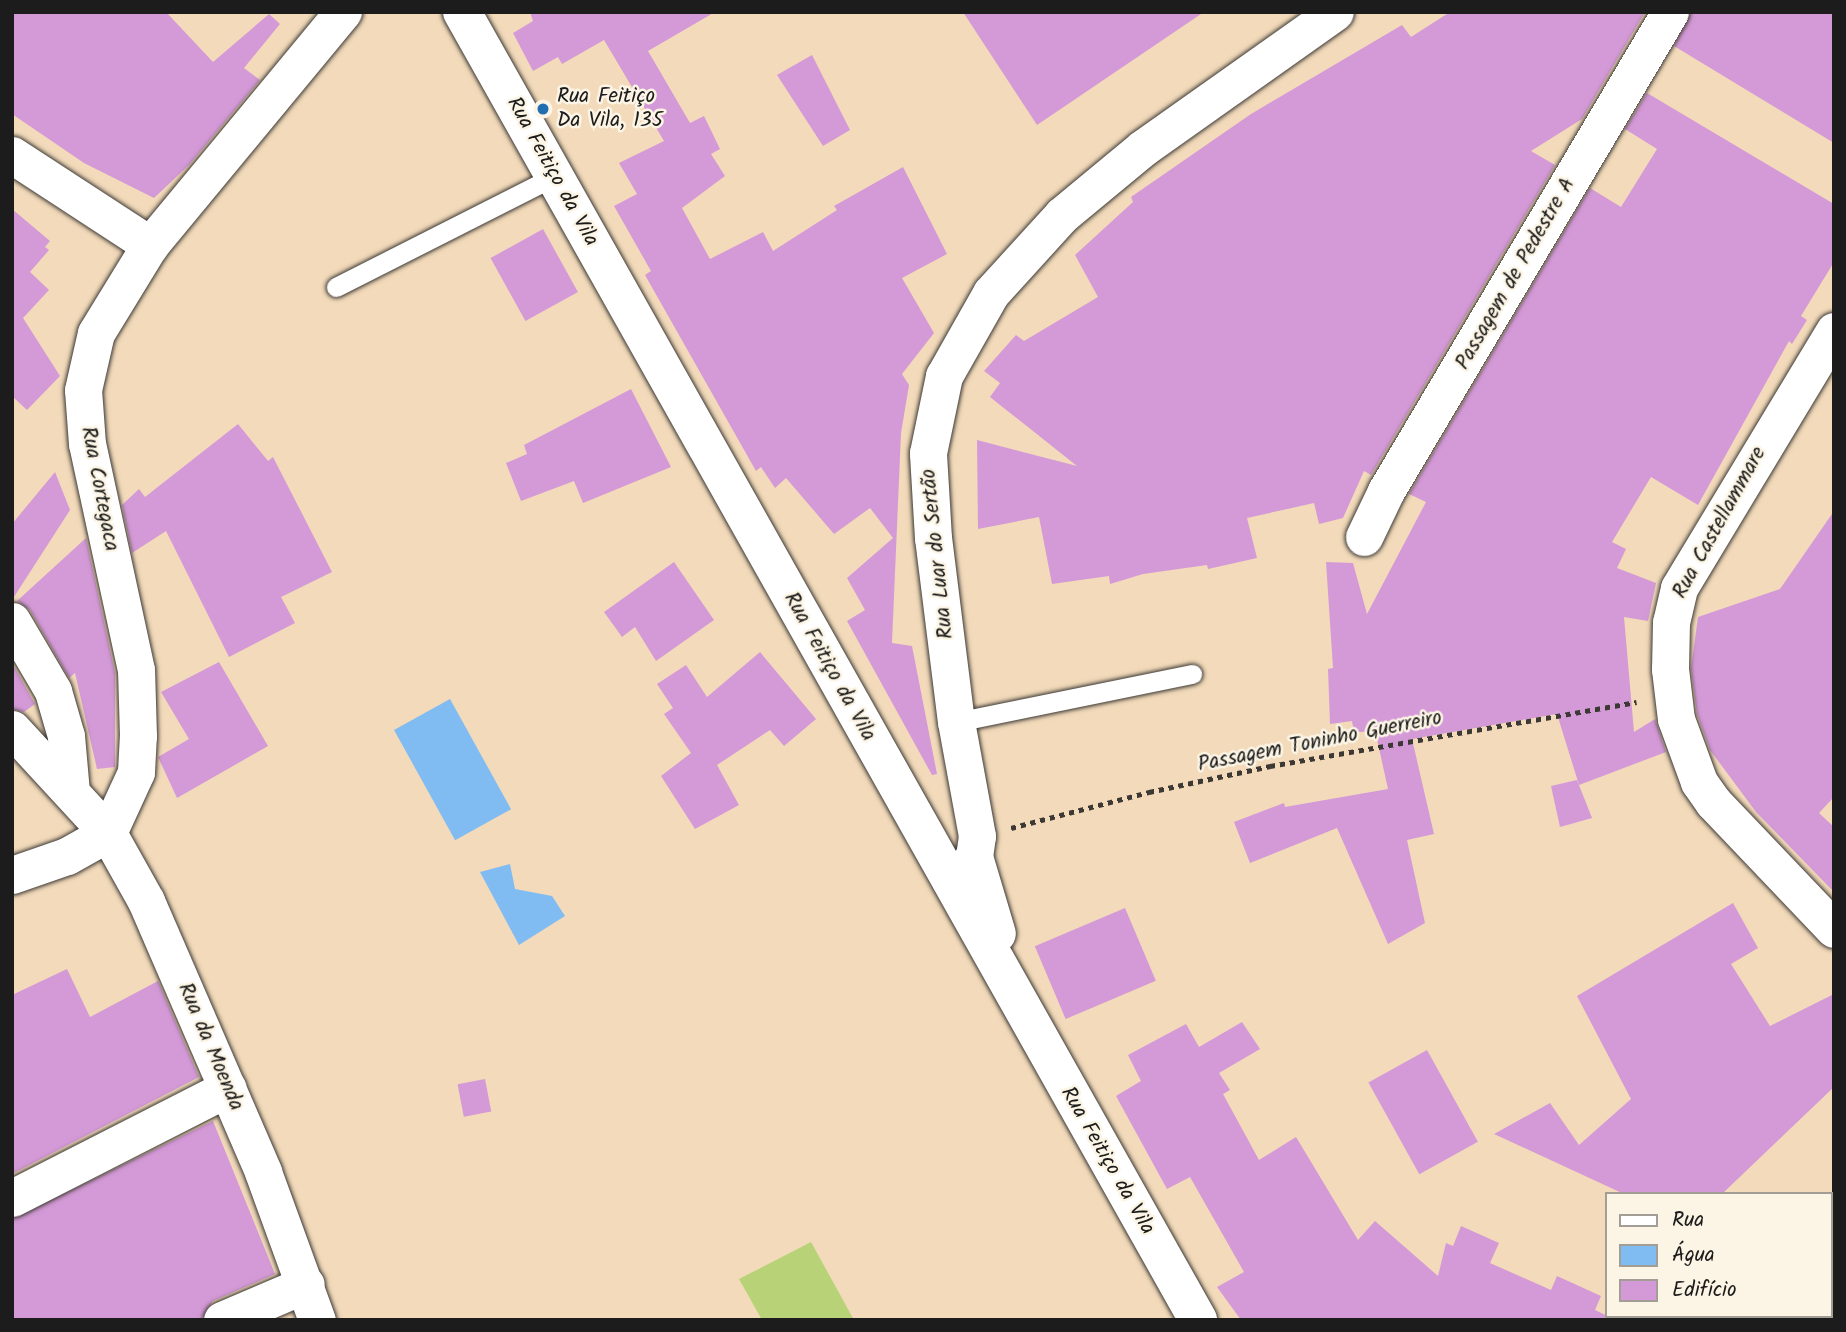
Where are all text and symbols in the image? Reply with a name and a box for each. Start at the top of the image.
place label: Rua Feitiço Da Vila, 135 [557,84,663,134]
street label: Rua Feitiço da Vila [501,93,603,251]
marker: Rua Feitiço Da Vila, 135 [535,101,551,117]
street label: Passagem de Pedestre A [1451,174,1581,374]
street label: Rua Cortegaca [75,425,123,553]
street label: Rua Castellammare [1668,443,1772,603]
street label: Rua Luar do Sertão [917,468,959,640]
street label: Rua Feitiço da Vila [778,588,880,746]
street label: Passagem Toninho Guerreiro [1196,706,1444,778]
street label: Rua da Moenda [172,979,248,1115]
street label: Rua Feitiço da Vila [1054,1083,1160,1239]
legend [1604,1192,1832,1318]
text: Rua [1672,1204,1704,1237]
text: Água [1672,1239,1715,1272]
text: Edifício [1672,1274,1737,1307]

